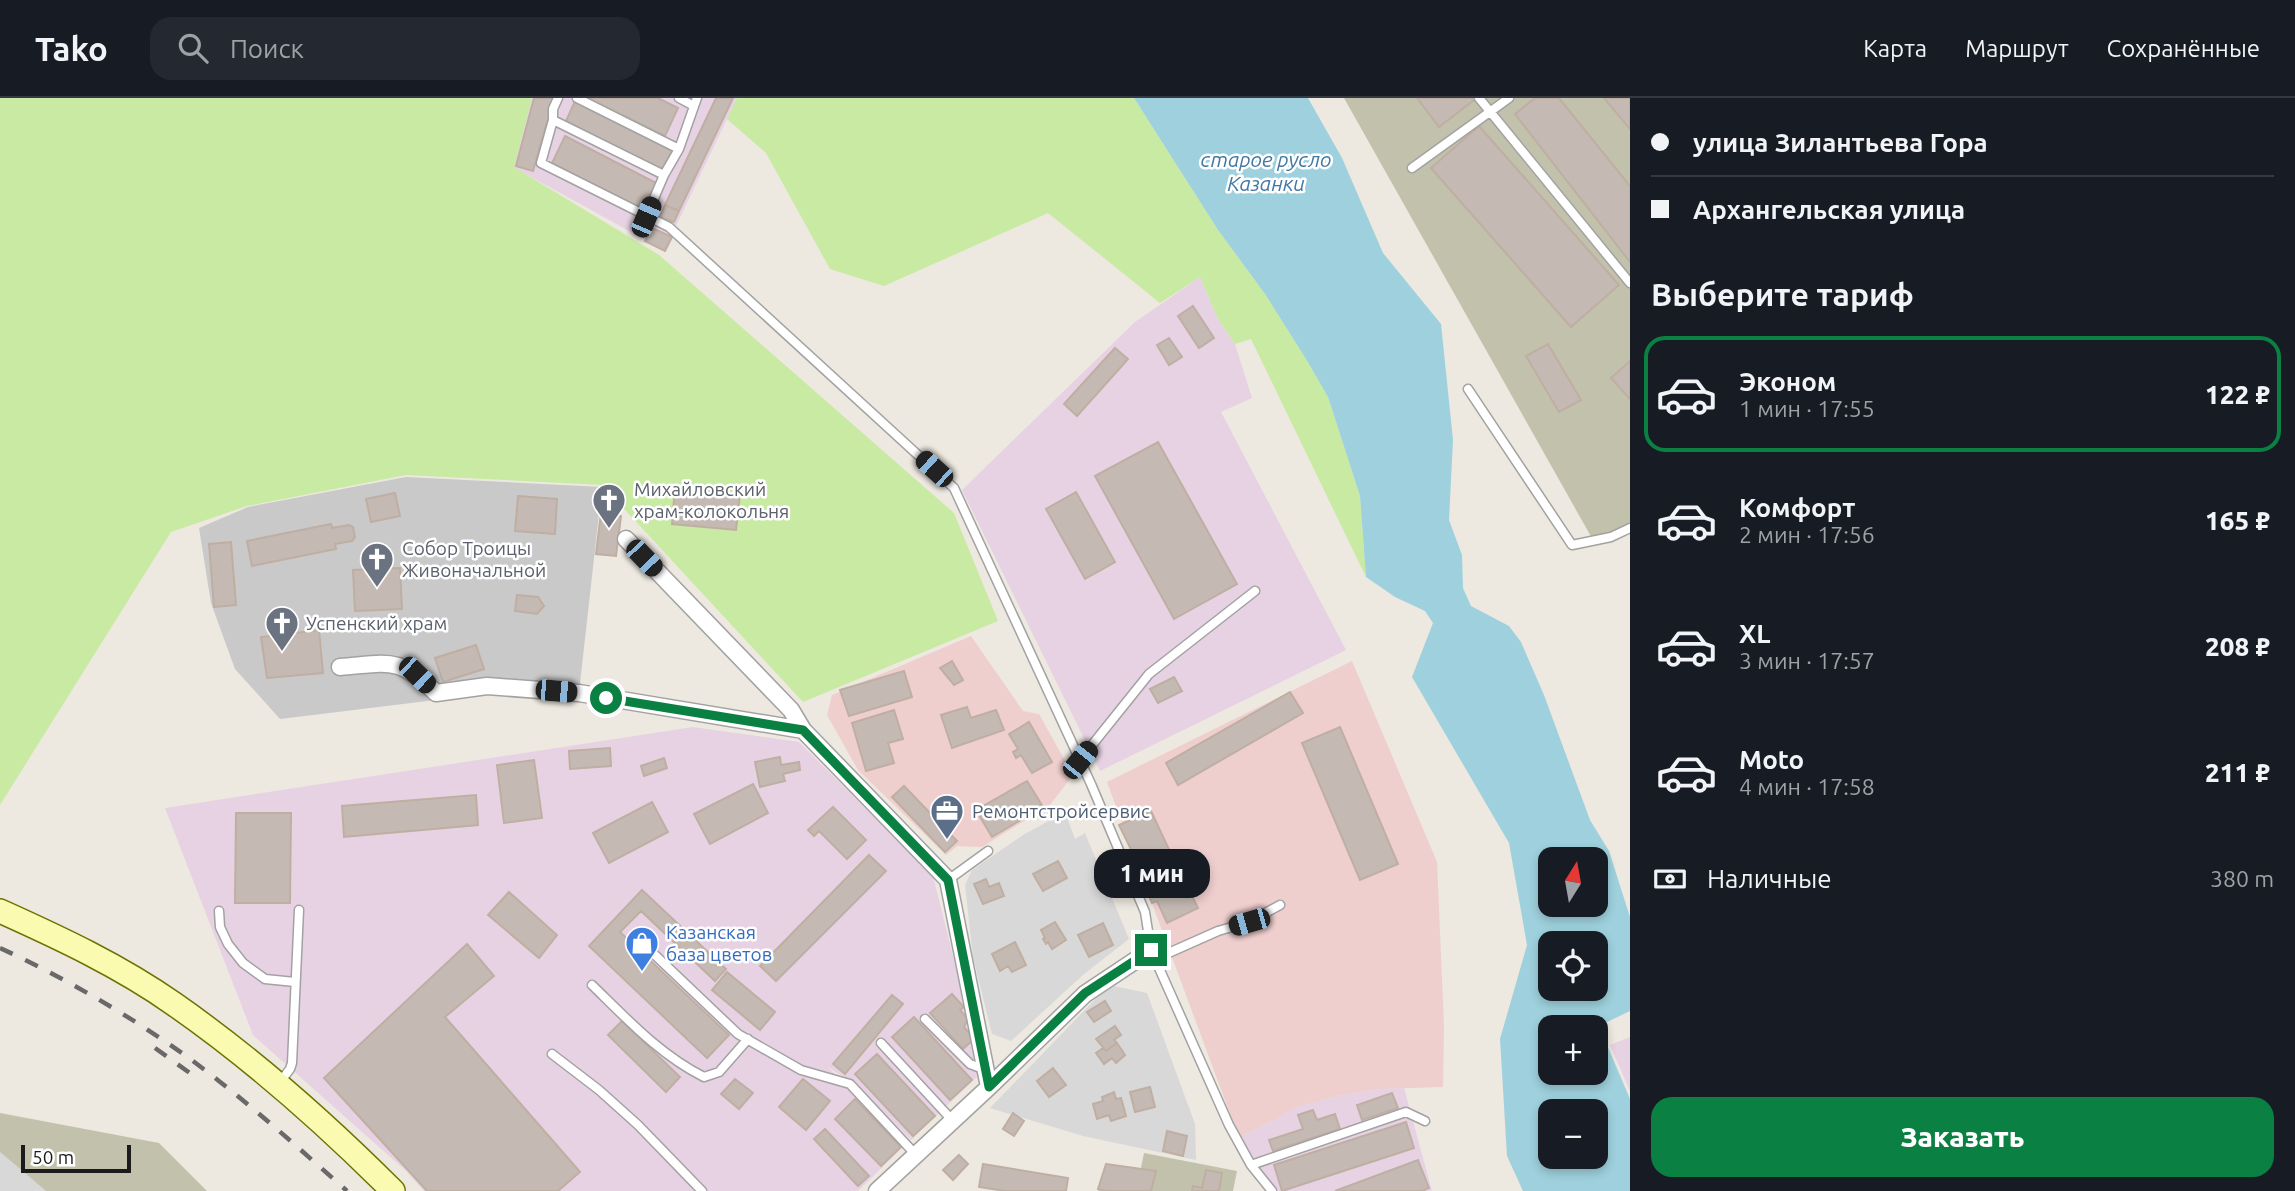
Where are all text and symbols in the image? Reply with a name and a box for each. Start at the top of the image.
search box [150,17,640,80]
icon: search [174,29,212,67]
text: Tako [35,30,108,67]
text: Поиск [230,34,304,63]
text: Карта [1863,35,1927,62]
text: Маршрут [1965,35,2069,62]
text: Сохранённые [2107,35,2260,62]
text: улица Зилантьева Гора [1693,128,1988,157]
water label: старое русло Казанки [1201,147,1331,195]
car [629,194,664,240]
text: Архангельская улица [1693,195,1965,224]
text: Выберите тариф [1651,276,1914,312]
icon: car [1655,363,1718,426]
text: Эконом [1739,367,1836,396]
text: 122 ₽ [2205,380,2270,409]
text: 1 мин · 17:55 [1739,396,1875,421]
car [912,447,957,491]
place label: Михайловский храм-колокольня [634,478,789,522]
church icon: Михайловский храм-колокольня [590,481,628,530]
icon: car [1655,489,1718,552]
text: Комфорт [1739,493,1855,522]
text: 165 ₽ [2205,506,2270,535]
text: 2 мин · 17:56 [1739,522,1875,547]
car [622,536,667,580]
place label: Собор Троицы Живоначальной [402,537,546,581]
church icon: Собор Троицы Живоначальной [358,540,396,589]
church icon: Успенский храм [263,604,301,653]
place label: Успенский храм [306,612,447,634]
icon: car [1655,615,1718,678]
text: XL [1739,619,1770,648]
text: 208 ₽ [2205,632,2270,661]
text: 3 мин · 17:57 [1739,648,1875,673]
car [395,653,440,697]
car [535,679,578,703]
route start [590,682,622,714]
car [1059,737,1102,783]
icon: car [1655,741,1718,804]
text: Moto [1739,745,1804,774]
text: 211 ₽ [2205,758,2270,787]
text: 4 мин · 17:58 [1739,774,1875,799]
office icon: Ремонтстройсервис [928,792,966,841]
place label: Ремонтстройсервис [972,800,1150,822]
north arrow [1538,847,1608,917]
map controls [1538,847,1608,1169]
callout: 1 мин [1093,848,1209,898]
icon: cash [1651,860,1689,898]
text: 1 мин [1120,861,1184,886]
text: Наличные [1707,864,1832,893]
text: 380 m [2210,866,2274,891]
car [1226,906,1273,938]
place label: Казанская база цветов [666,921,772,965]
shop icon: Казанская база цветов [623,924,661,973]
button: locate [1538,931,1608,1001]
route end [1135,934,1167,966]
button: + [1538,1015,1608,1085]
button: Заказать [1651,1097,2274,1177]
button: − [1538,1099,1608,1169]
scale bar [21,1142,131,1174]
text: 50 m [32,1146,74,1168]

